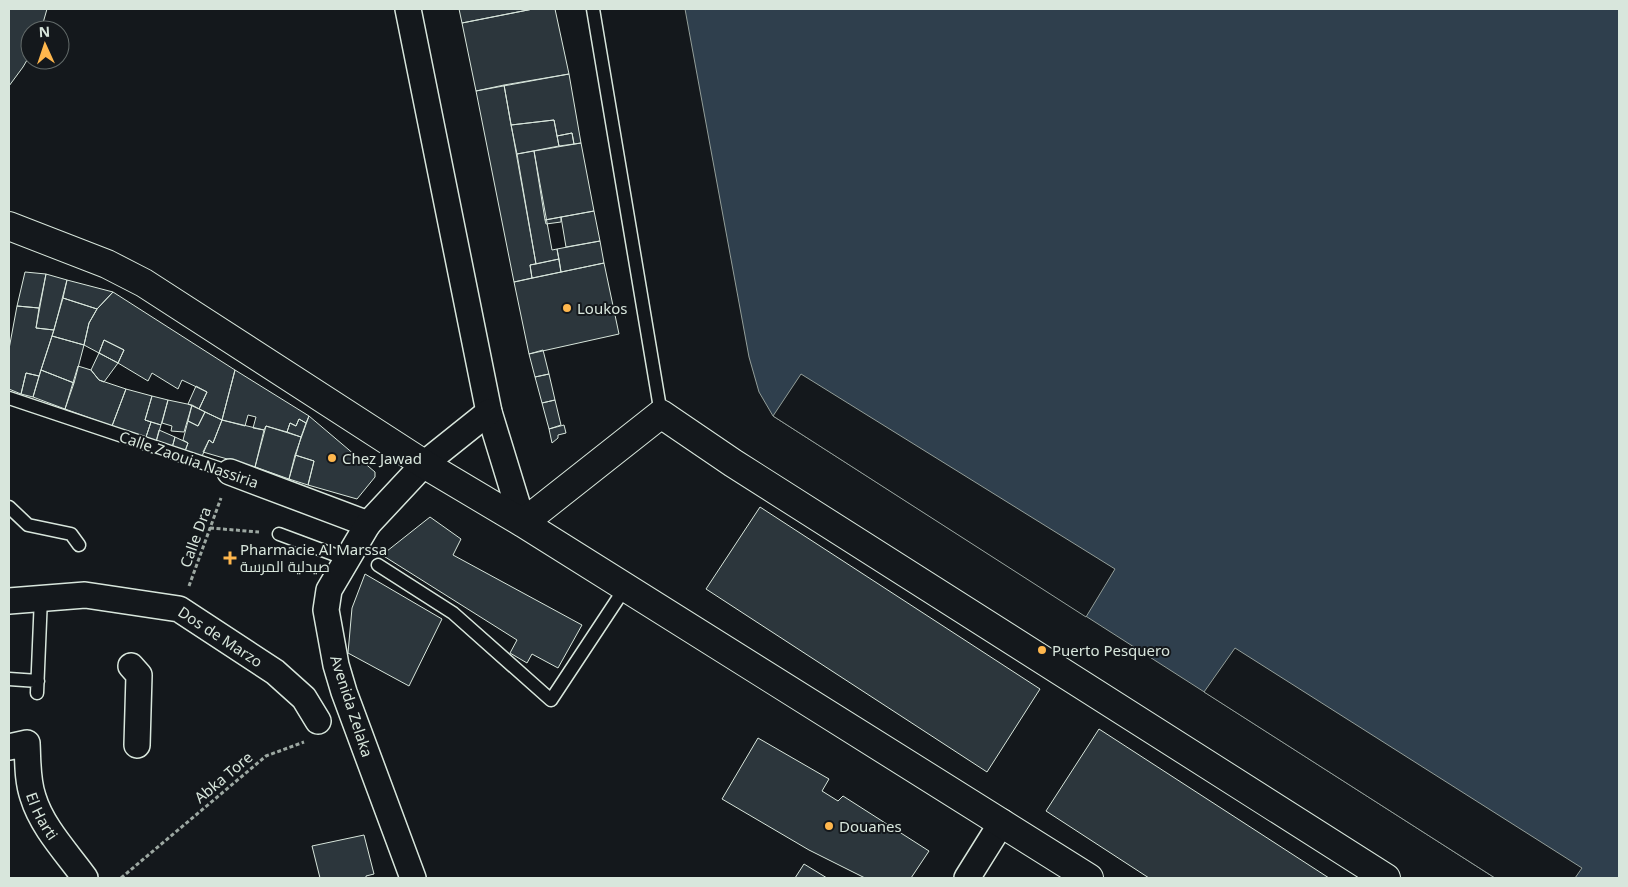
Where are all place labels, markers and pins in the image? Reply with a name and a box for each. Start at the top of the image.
place label: Loukos [577,298,627,318]
marker: Loukos [561,302,573,314]
place label: Chez Jawad [342,448,422,468]
marker: Chez Jawad [326,452,338,464]
place label: Pharmacie Al Marssa صيدلية المرسة [240,539,387,576]
marker: Pharmacie Al Marssa صيدلية المرسة [224,552,236,564]
place label: Puerto Pesquero [1052,640,1170,660]
marker: Puerto Pesquero [1036,644,1048,656]
place label: Douanes [839,816,902,836]
marker: Douanes [823,820,835,832]

